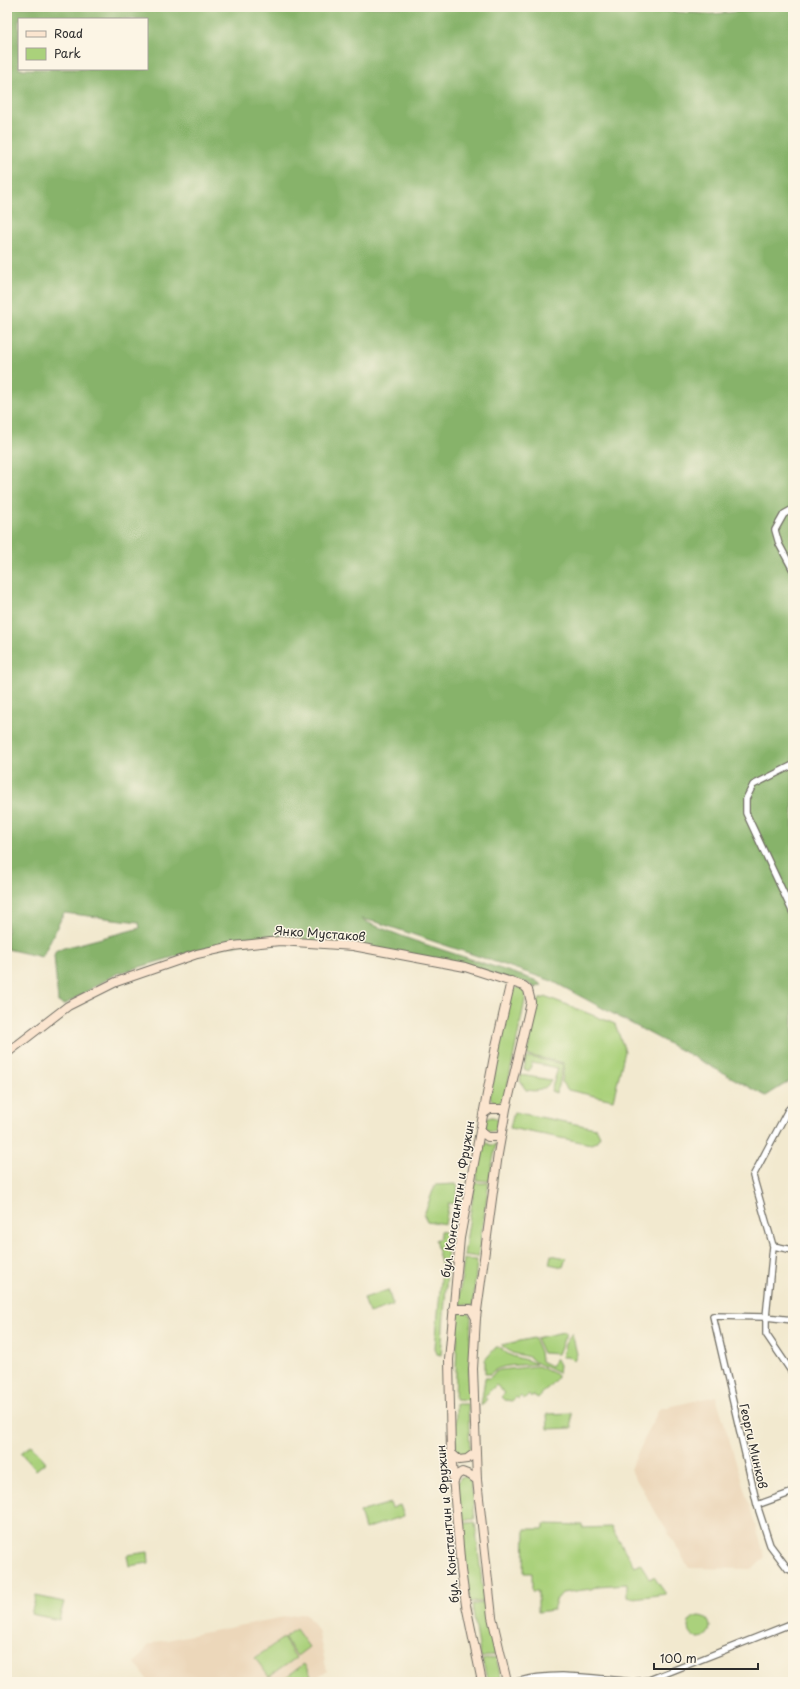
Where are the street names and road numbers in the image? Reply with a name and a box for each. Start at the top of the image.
street label: Янко Мустаков [274,921,366,945]
street label: бул. Константин и Фружин [436,1119,478,1279]
street label: Георги Минков [735,1402,773,1490]
street label: бул. Константин и Фружин [431,1444,463,1604]

